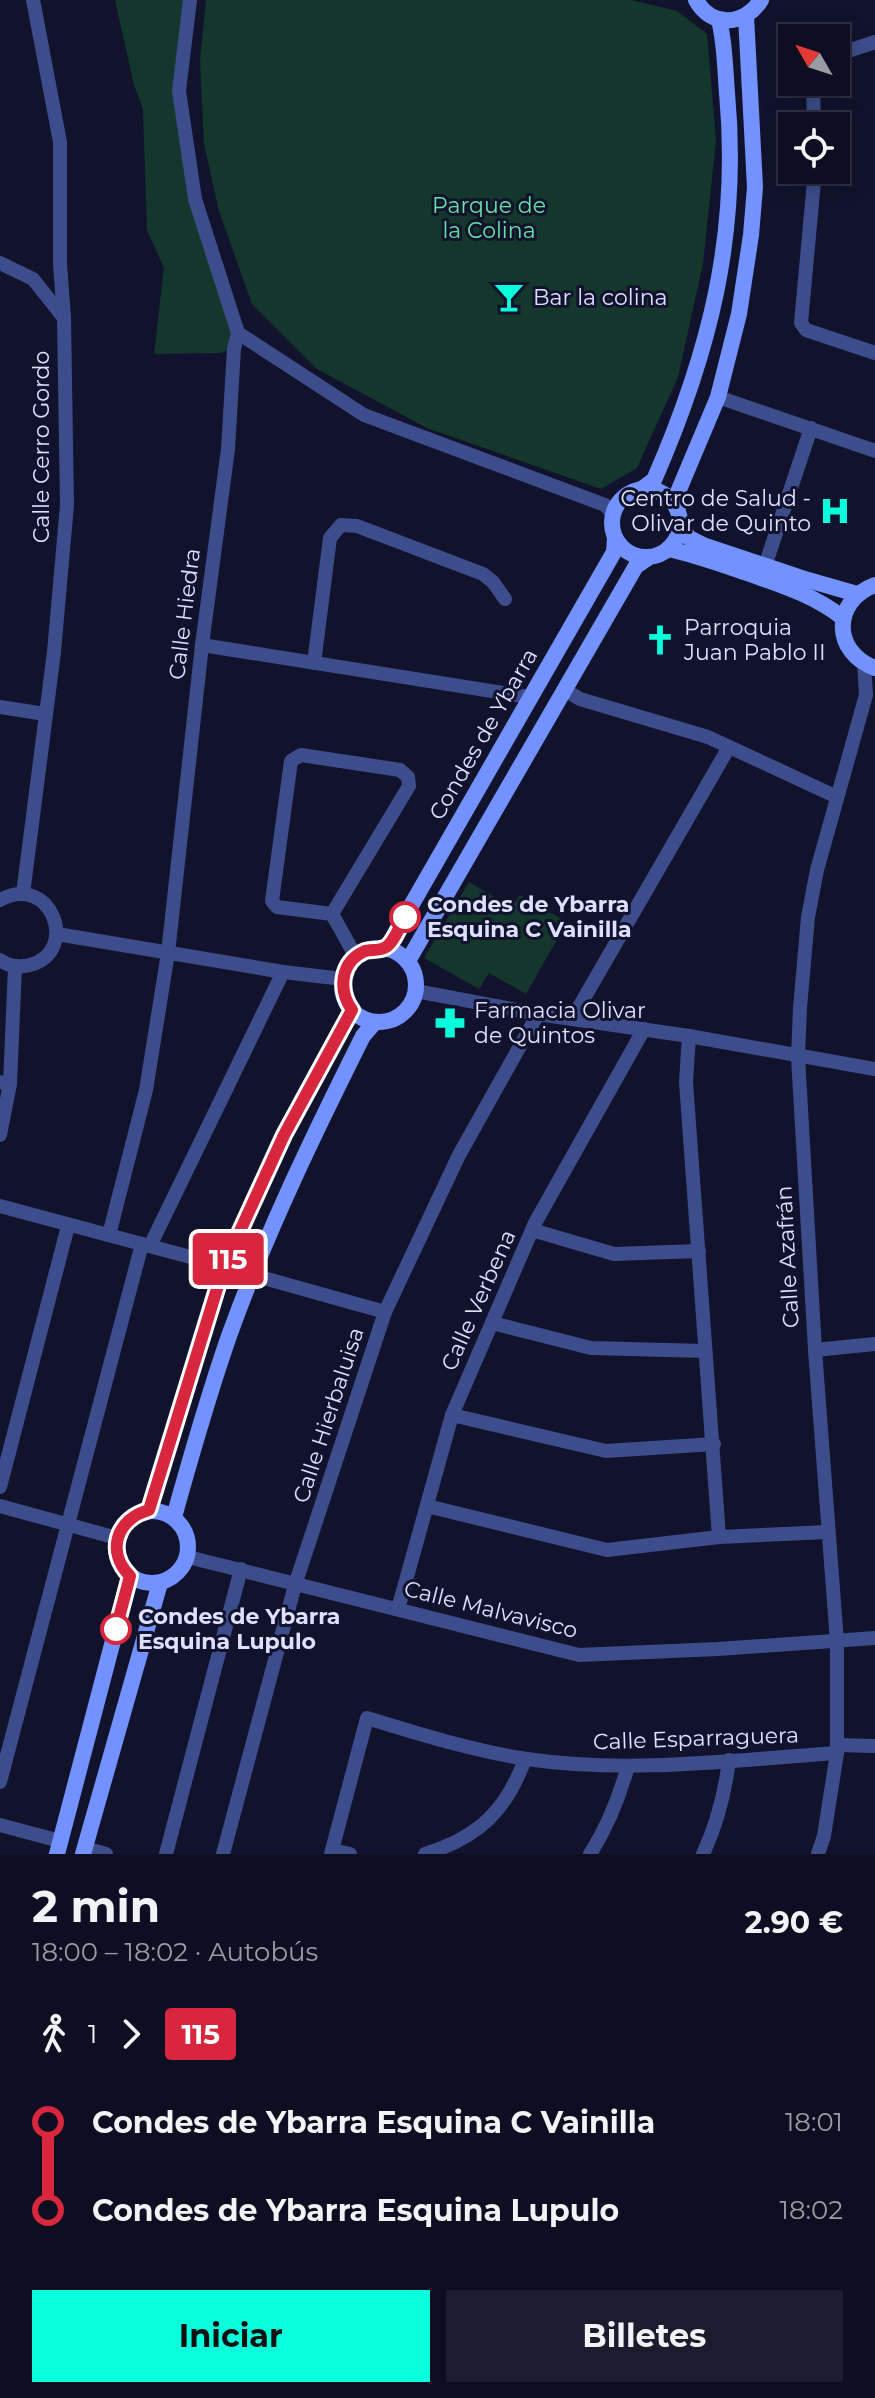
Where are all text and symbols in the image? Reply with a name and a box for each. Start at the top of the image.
north arrow [778,24,850,96]
map controls [778,24,850,184]
button: locate [778,112,850,184]
park label: Parque de la Colina [432,192,546,244]
bar icon: Bar la colina [492,280,526,314]
place label: Bar la colina [533,284,668,311]
street label: Calle Cerro Gordo [28,351,55,543]
place label: Centro de Salud - Olivar de Quinto [620,485,811,537]
hospital icon: Centro de Salud - Olivar de Quinto [818,494,852,528]
street label: Calle Hiedra [163,547,206,681]
place label: Parroquia Juan Pablo II [683,614,826,666]
church icon: Parroquia Juan Pablo II [643,623,677,657]
street label: Condes de Ybarra [423,644,544,825]
place label: Condes de Ybarra Esquina C Vainilla [427,891,631,943]
marker: Condes de Ybarra Esquina C Vainilla [390,902,420,932]
place label: Farmacia Olivar de Quintos [474,997,646,1049]
pharmacy icon: Farmacia Olivar de Quintos [433,1006,467,1040]
street label: Calle Azafrán [770,1185,805,1329]
street label: Calle Verbena [435,1226,522,1375]
line badge: 115 [182,1233,274,1285]
text: 115 [209,1242,247,1276]
street label: Calle Hierbaluisa [287,1324,370,1506]
street label: Calle Malvavisco [401,1575,581,1644]
place label: Condes de Ybarra Esquina Lupulo [138,1603,340,1655]
marker: Condes de Ybarra Esquina Lupulo [101,1614,131,1644]
street label: Calle Esparraguera [593,1721,799,1756]
text: 2 min [32,1879,160,1933]
text: 2.90 € [745,1904,843,1941]
text: 18:00 – 18:02 · Autobús [32,1936,318,1968]
icon: walk [32,2012,76,2056]
icon: forward [109,2012,153,2056]
text: 115 [181,2017,220,2051]
text: 1 [88,2018,97,2050]
text: Condes de Ybarra Esquina C Vainilla [92,2104,655,2141]
text: 18:01 [785,2106,843,2138]
text: Condes de Ybarra Esquina Lupulo [92,2192,619,2229]
text: 18:02 [780,2194,843,2226]
button: Iniciar [32,2290,430,2382]
button: Billetes [446,2290,843,2382]

